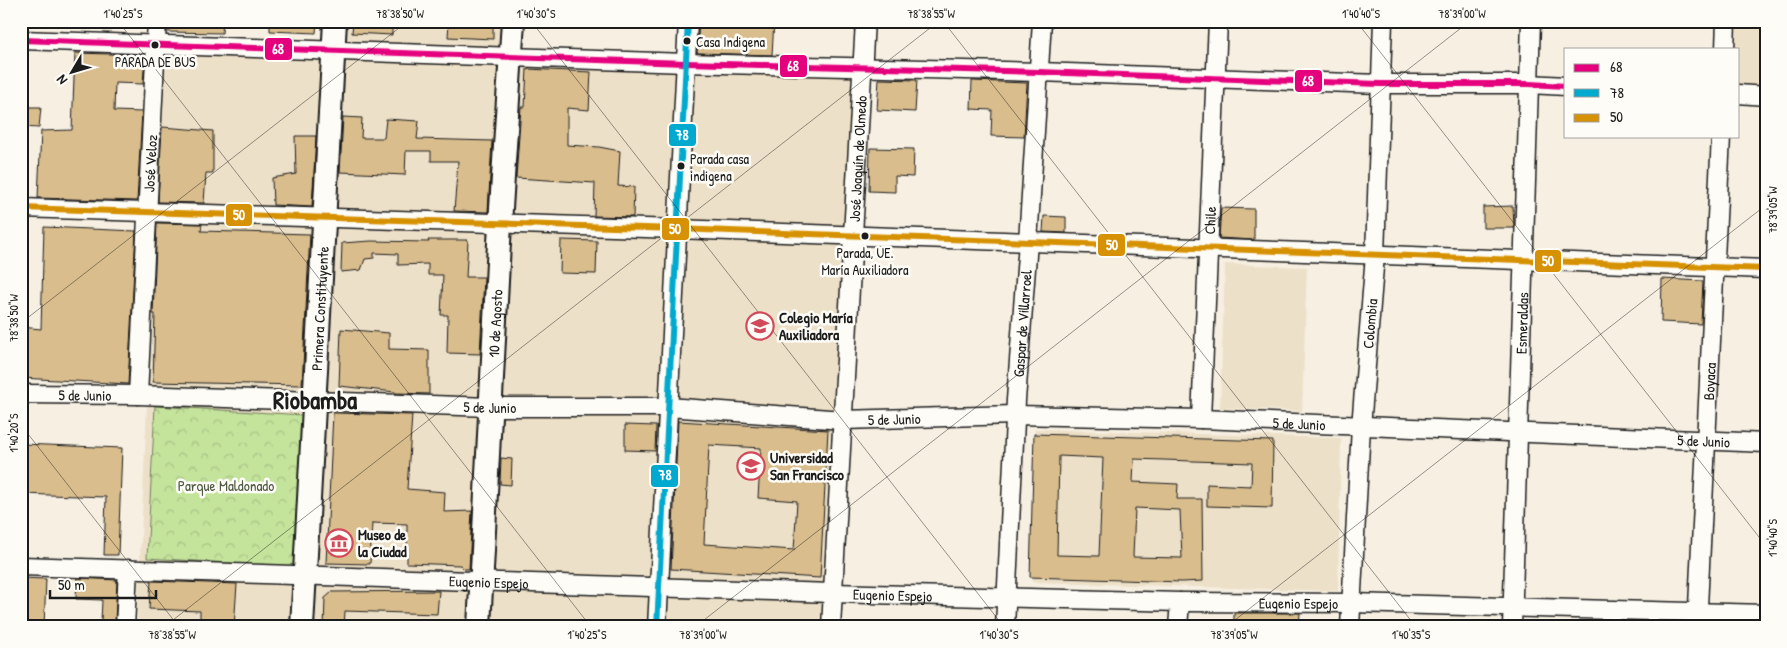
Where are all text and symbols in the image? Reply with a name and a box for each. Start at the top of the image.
text: 1°40'25"S [104,5,143,22]
text: 78°38'50"W [376,5,425,22]
text: 1°40'30"S [517,5,556,22]
text: 78°38'55"W [907,5,955,22]
text: 1°40'40"S [1342,5,1380,22]
text: 78°39'00"W [1438,5,1486,22]
place label: Casa Indigena [696,32,766,52]
marker: Casa Indigena [682,36,692,46]
line badge: 68 [264,37,293,61]
text: 68 [272,39,284,58]
marker: PARADA DE BUS [150,40,160,50]
north arrow [48,48,98,98]
legend [1564,48,1740,138]
place label: PARADA DE BUS [115,52,196,71]
line badge: 68 [779,54,808,78]
text: 68 [787,56,799,75]
text: 68 [1610,56,1622,77]
line badge: 68 [1294,69,1323,93]
text: N [51,71,71,89]
text: 68 [1302,71,1314,90]
text: 78 [1610,82,1624,103]
street label: José Joaquín de Olmedo [843,95,871,223]
text: 50 [1610,106,1623,127]
line badge: 78 [668,123,697,147]
text: 78 [675,125,689,144]
street label: José Veloz [138,133,162,193]
place label: Parada casa indigena [690,149,750,186]
marker: Parada casa indigena [676,161,686,171]
text: 78°39'05"W [1764,186,1781,234]
line badge: 50 [225,203,253,227]
text: 50 [233,205,246,224]
street label: Chile [1198,206,1221,235]
line badge: 50 [661,217,690,241]
text: 50 [669,219,682,238]
marker: Parada, UE. María Auxiliadora [860,231,870,241]
line badge: 50 [1097,233,1126,257]
text: 50 [1106,235,1119,254]
place label: Parada, UE. María Auxiliadora [821,243,909,279]
street label: Primera Constituyente [305,246,333,371]
line badge: 50 [1534,249,1562,273]
text: 50 [1542,251,1555,270]
street label: Gaspar de Villarroel [1007,269,1036,378]
street label: 10 de Agosto [483,289,507,358]
street label: Esmeraldas [1510,292,1533,354]
text: 78°38'50"W [5,293,22,342]
street label: Colombia [1357,298,1382,349]
place label: Colegio María Auxiliadora [779,307,853,345]
school or university icon: Colegio María Auxiliadora [745,311,775,341]
street label: Boyaca [1698,362,1720,401]
district label: Riobamba [273,383,357,417]
street label: 5 de Junio [58,384,112,405]
street label: 5 de Junio [463,396,516,418]
street label: 5 de Junio [868,407,921,430]
street label: 5 de Junio [1272,412,1326,435]
text: 1°40'20"S [5,413,22,453]
street label: 5 de Junio [1677,429,1731,452]
place label: Universidad San Francisco [770,447,844,485]
school or university icon: Universidad San Francisco [736,451,766,481]
line badge: 78 [650,464,679,488]
text: 78 [658,465,672,484]
park label: Parque Maldonado [178,475,274,496]
text: 1°40'40"S [1764,519,1781,557]
place label: Museo de la Ciudad [358,524,407,562]
museum icon: Museo de la Ciudad [324,528,354,558]
scale bar [50,568,156,600]
street label: Eugenio Espejo [449,570,529,593]
text: 50 m [58,574,85,595]
street label: Eugenio Espejo [853,583,932,606]
street label: Eugenio Espejo [1259,592,1338,613]
text: 78°38'55"W [148,626,196,643]
text: 1°40'25"S [568,626,607,643]
text: 78°39'00"W [679,626,727,643]
text: 1°40'30"S [980,626,1019,643]
text: 78°39'05"W [1210,626,1258,643]
text: 1°40'35"S [1392,626,1431,643]

